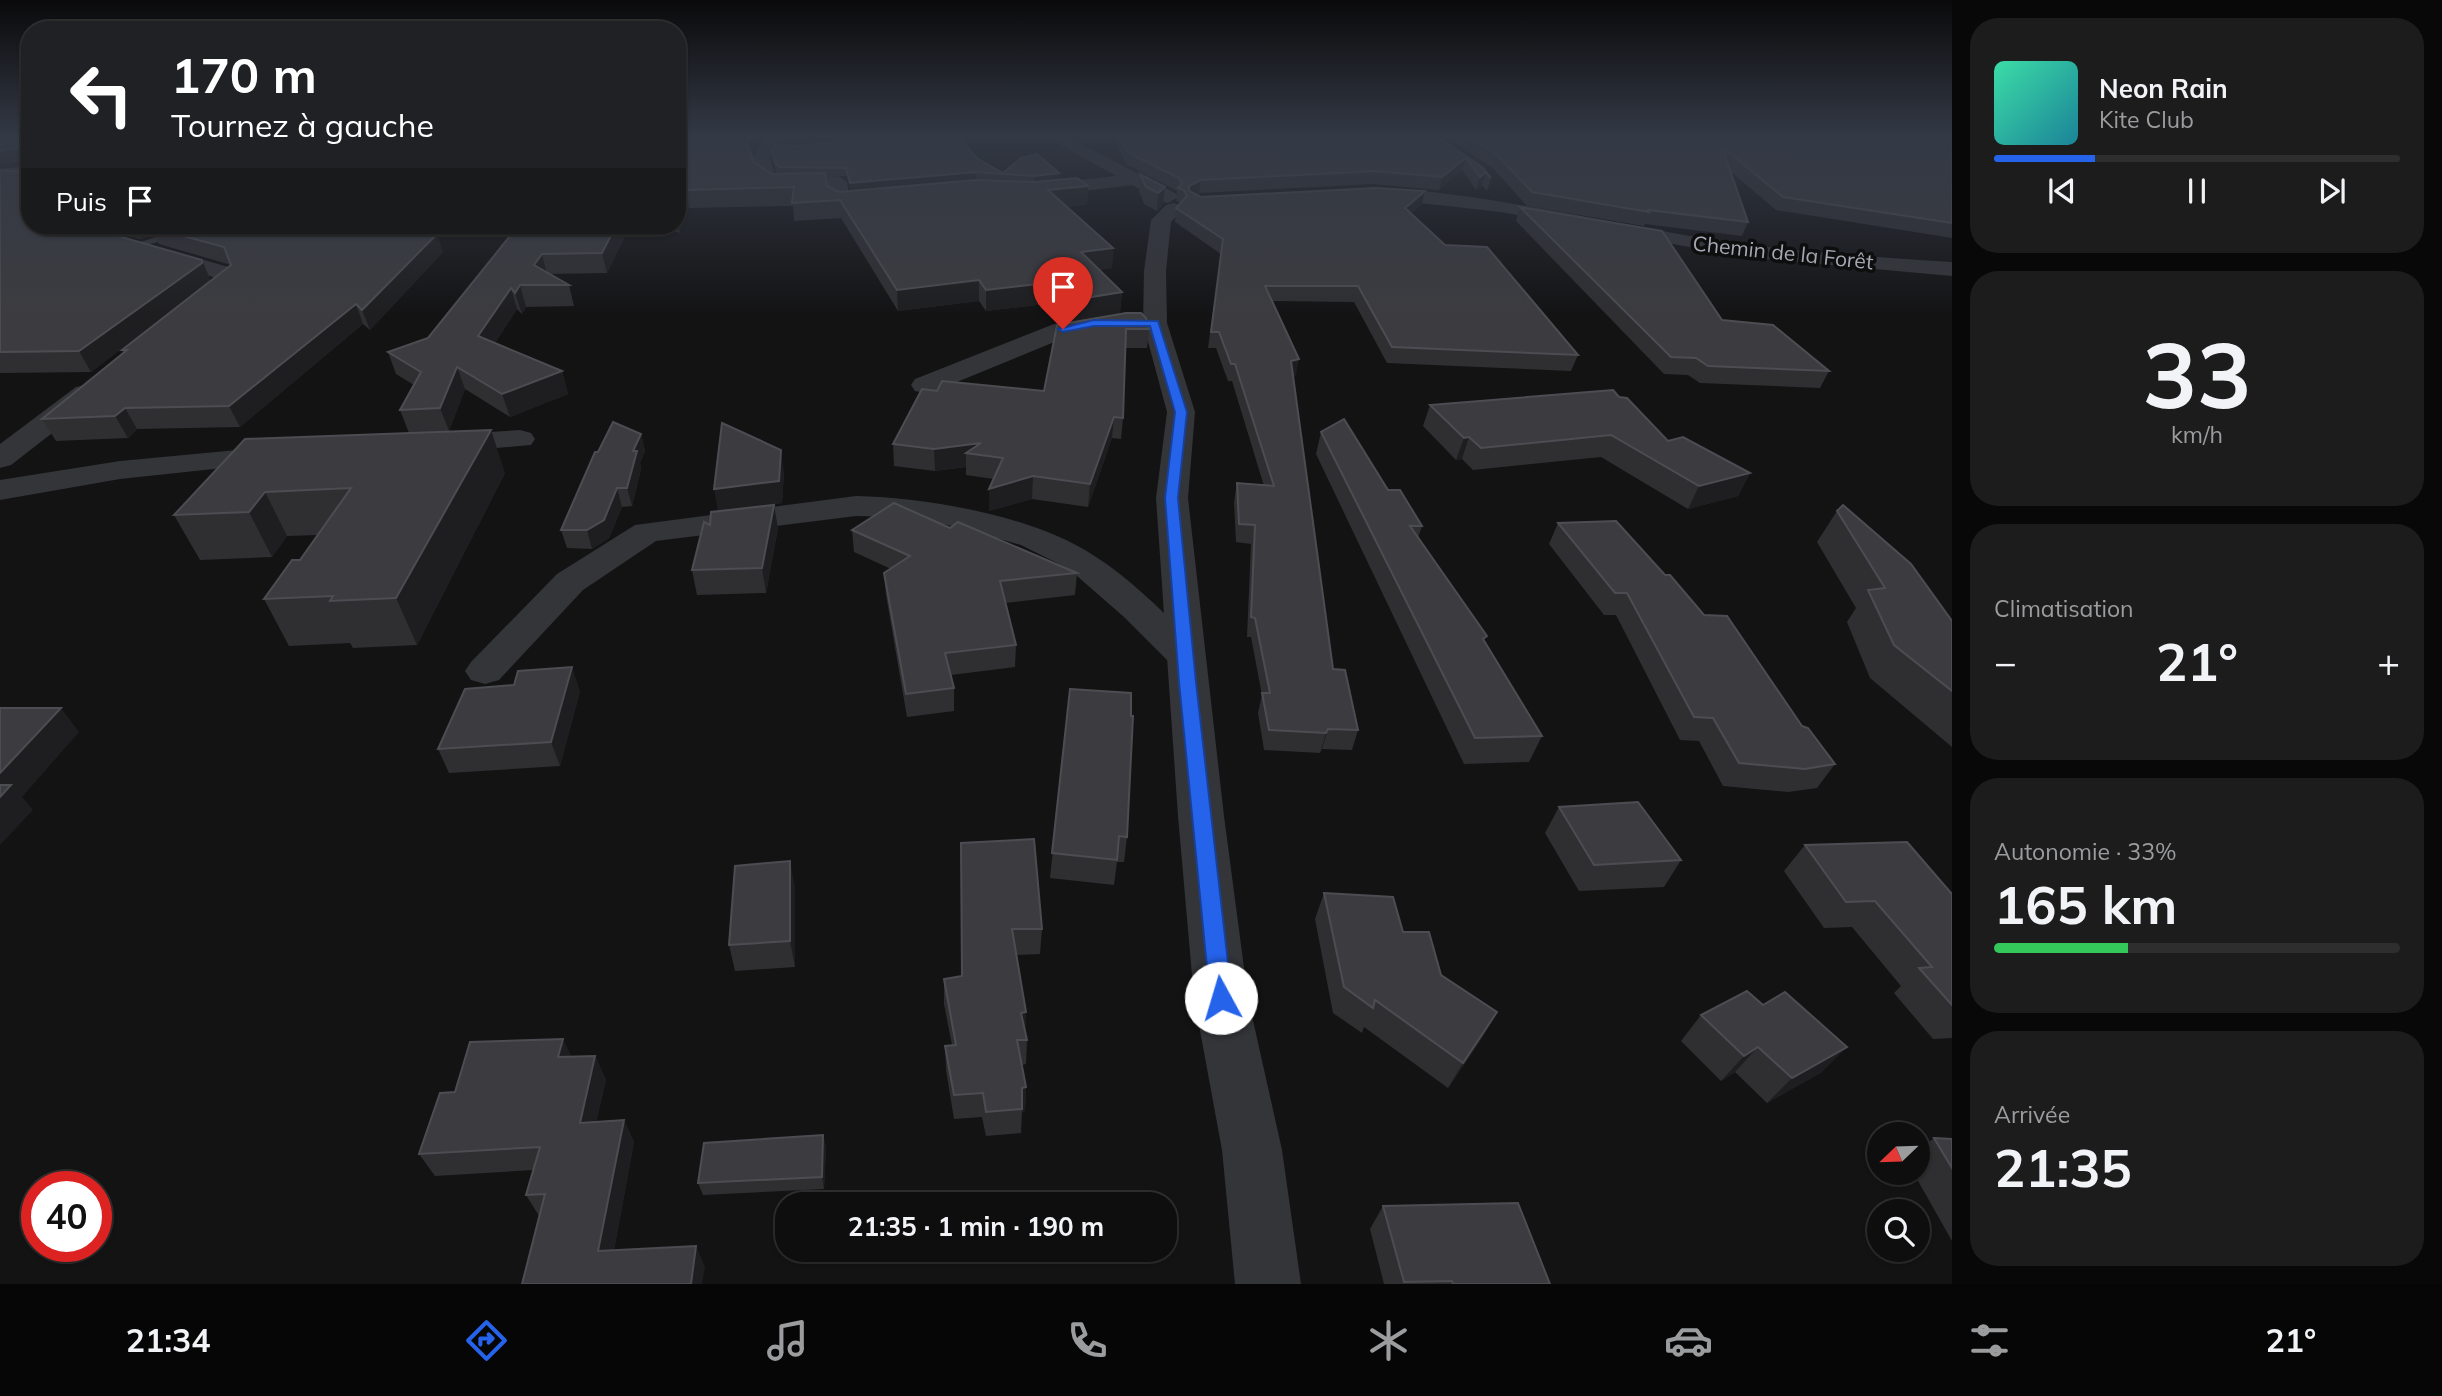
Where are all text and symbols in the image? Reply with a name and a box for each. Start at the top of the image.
text: 170 m [171,44,317,105]
icon: left [56,49,147,140]
text: Neon Rain [2099,72,2228,105]
text: Tournez à gauche [171,105,434,145]
text: Kite Club [2099,105,2194,134]
icon: previous [2043,172,2081,210]
icon: pause [2178,172,2216,210]
icon: next [2313,172,2351,210]
icon: arrive [121,182,159,220]
text: Puis [56,185,107,218]
street label: Chemin de la Forêt [1691,230,1875,274]
pin [1033,257,1093,329]
icon: arrive [1044,268,1082,306]
text: 33 [2142,317,2252,431]
text: km/h [2171,420,2223,449]
text: Climatisation [1994,594,2134,623]
text: 21° [2156,629,2238,694]
text: − [1994,638,2017,686]
text: + [2377,638,2400,686]
text: Autonomie · 33% [1994,837,2177,866]
text: 165 km [1994,872,2177,937]
position arrow [1184,961,1258,1035]
text: Arrivée [1994,1100,2070,1129]
north arrow [1867,1122,1930,1185]
map controls [1867,1122,1930,1262]
text: 21:35 [1994,1135,2132,1200]
speed limit sign: 40 [21,1171,112,1262]
button: search [1867,1199,1930,1262]
text: 21:35 · 1 min · 190 m [848,1210,1104,1243]
icon: directions [462,1316,511,1365]
icon: music [763,1316,812,1365]
icon: phone [1063,1316,1112,1365]
icon: climate [1364,1316,1413,1365]
icon: car [1664,1316,1713,1365]
icon: filters [1965,1316,2014,1365]
text: 21:34 [126,1320,211,1360]
text: 21° [2266,1320,2316,1360]

